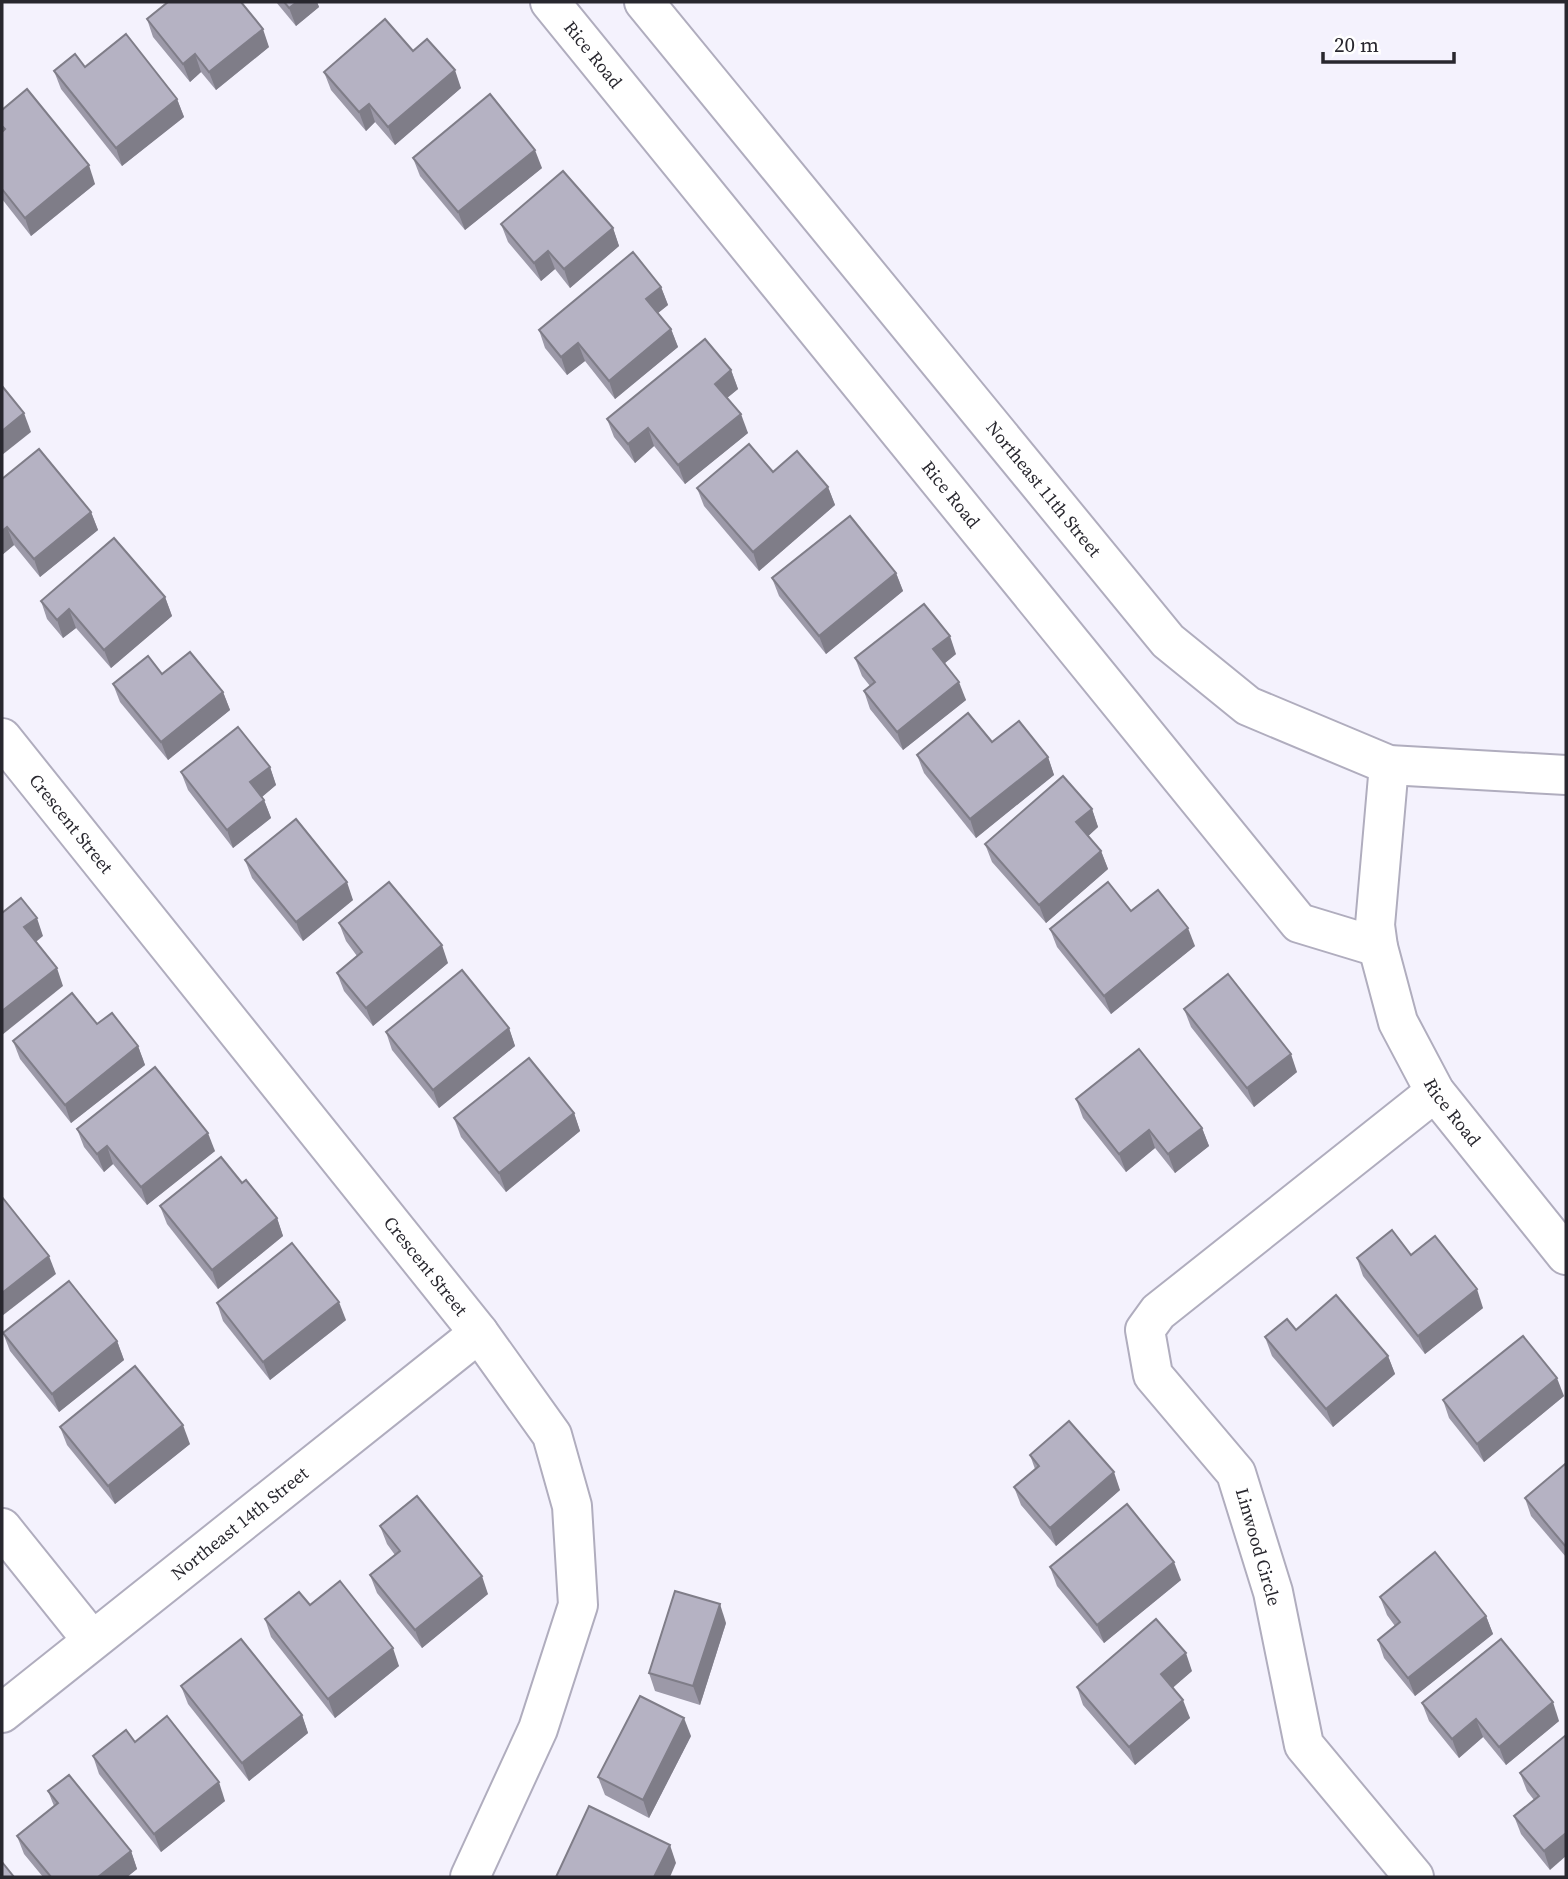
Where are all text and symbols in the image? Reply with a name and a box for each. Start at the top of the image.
street label: Rice Road [558,15,628,93]
scale bar [1323,21,1454,65]
text: 20 m [1334,30,1379,59]
street label: Northeast 11th Street [981,416,1107,562]
street label: Rice Road [916,455,986,533]
street label: Crescent Street [24,768,119,879]
street label: Rice Road [1418,1074,1487,1151]
street label: Crescent Street [378,1211,474,1321]
street label: Northeast 14th Street [166,1461,313,1586]
street label: Linwood Circle [1230,1485,1287,1609]

